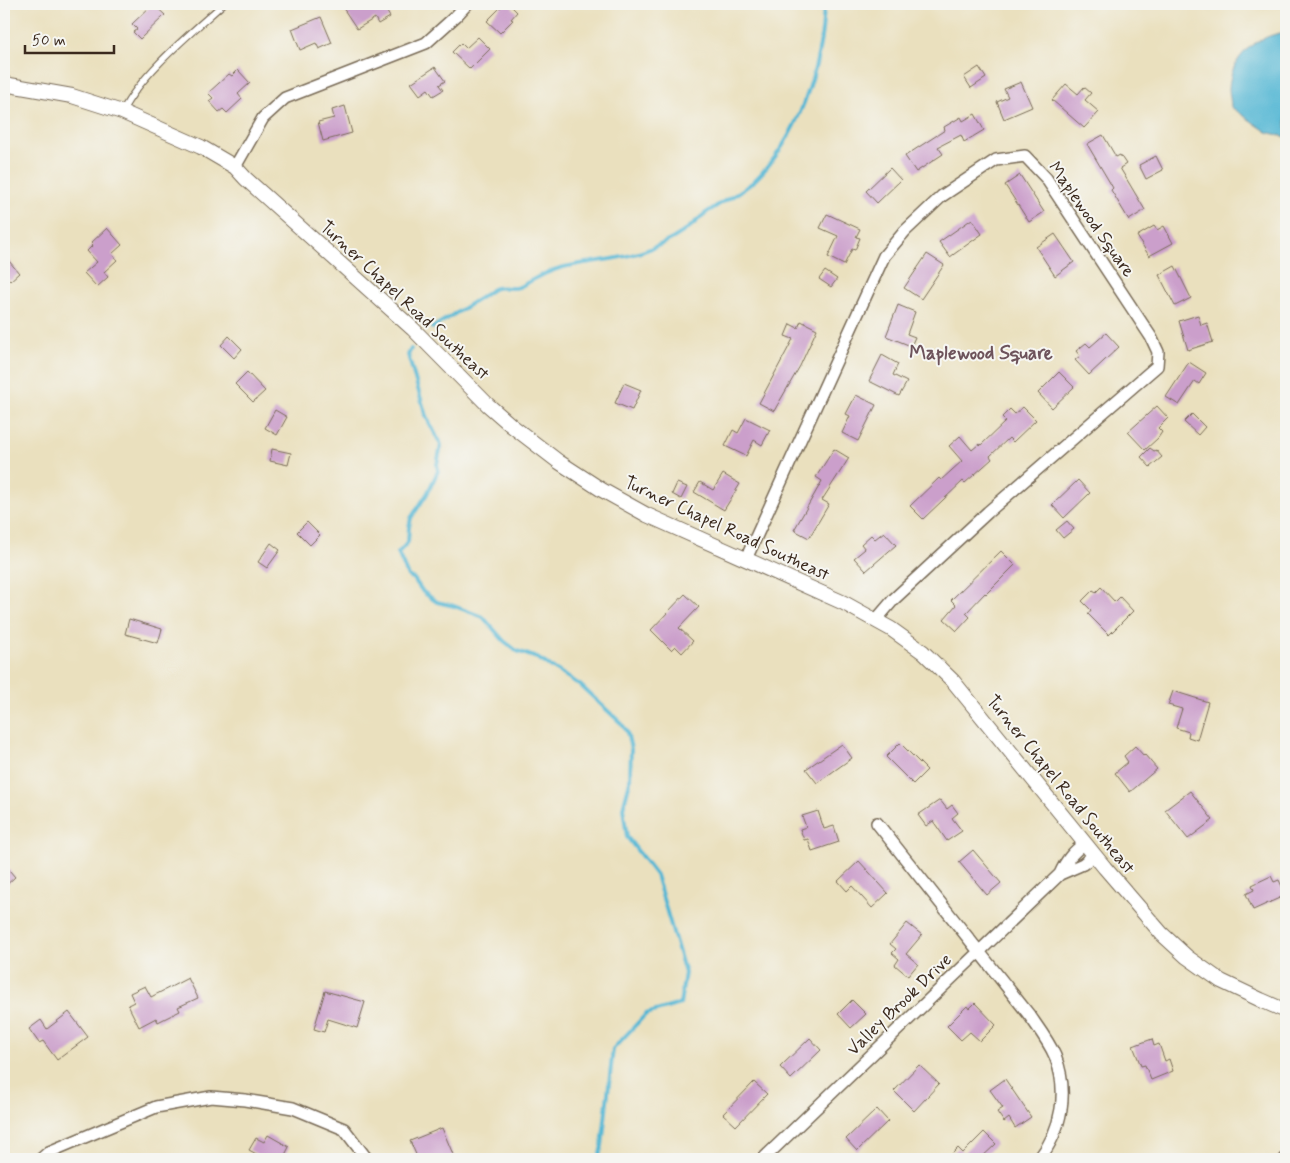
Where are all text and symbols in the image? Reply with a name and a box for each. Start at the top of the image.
scale bar [25,22,114,54]
text: 50 m [32,31,66,51]
street label: Maplewood Square [1042,157,1140,282]
street label: Turner Chapel Road Southeast [314,216,495,386]
district label: Maplewood Square [909,341,1053,366]
street label: Turner Chapel Road Southeast [620,471,834,587]
street label: Turner Chapel Road Southeast [980,690,1140,880]
street label: Valley Brook Drive [842,948,958,1061]

